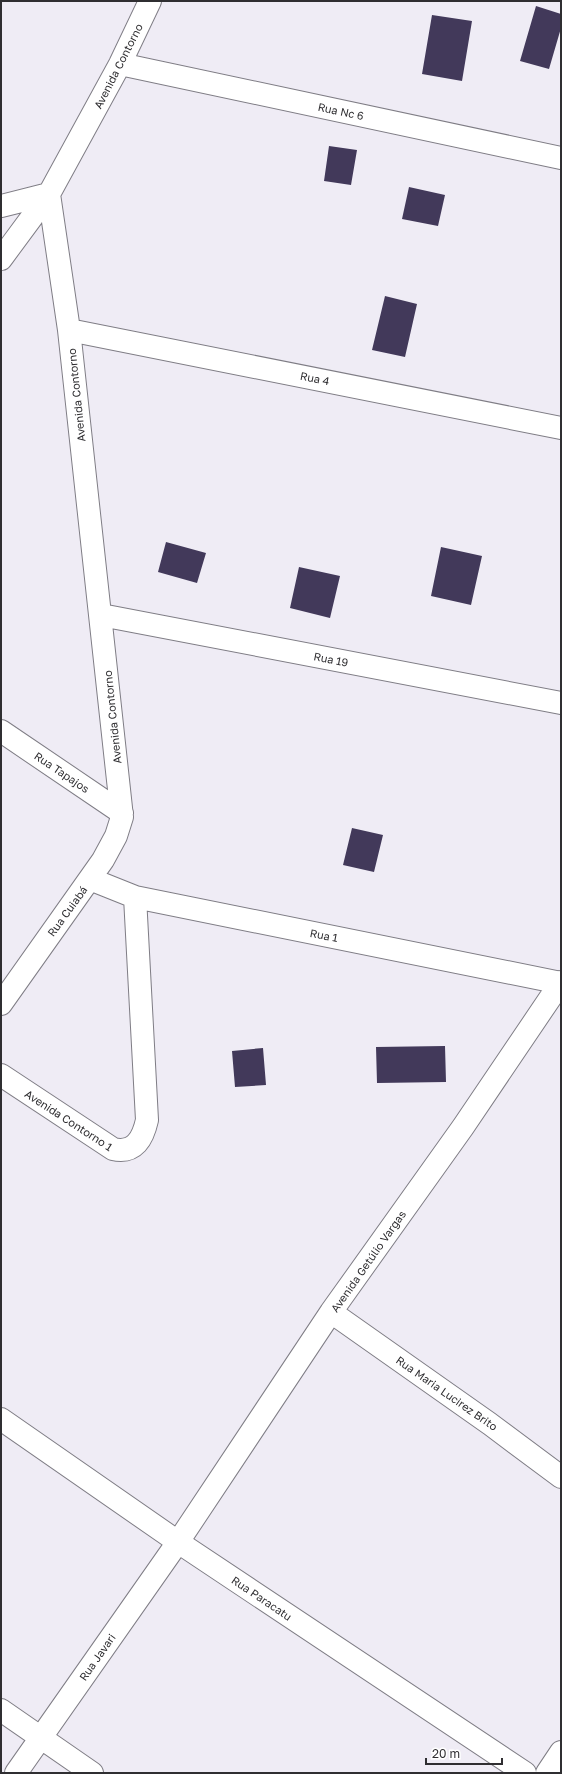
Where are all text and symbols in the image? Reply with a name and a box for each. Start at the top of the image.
street label: Avenida Contorno [91,21,145,111]
street label: Rua Nc 6 [317,100,365,122]
street label: Avenida Contorno [65,347,87,442]
street label: Rua 4 [299,369,331,387]
street label: Rua 19 [313,649,349,669]
street label: Avenida Contorno [101,669,123,764]
street label: Rua Tapajos [32,749,92,795]
street label: Rua Cuiabá [44,883,90,939]
street label: Rua 1 [309,926,339,944]
street label: Avenida Contorno 1 [23,1087,115,1153]
street label: Avenida Getúlio Vargas [328,1207,408,1314]
street label: Rua Maria Lucirez Brito [394,1353,501,1433]
street label: Rua Paracatu [229,1573,295,1623]
street label: Rua Javari [76,1631,118,1683]
scale bar [426,1740,502,1766]
text: 20 m [432,1746,460,1761]

